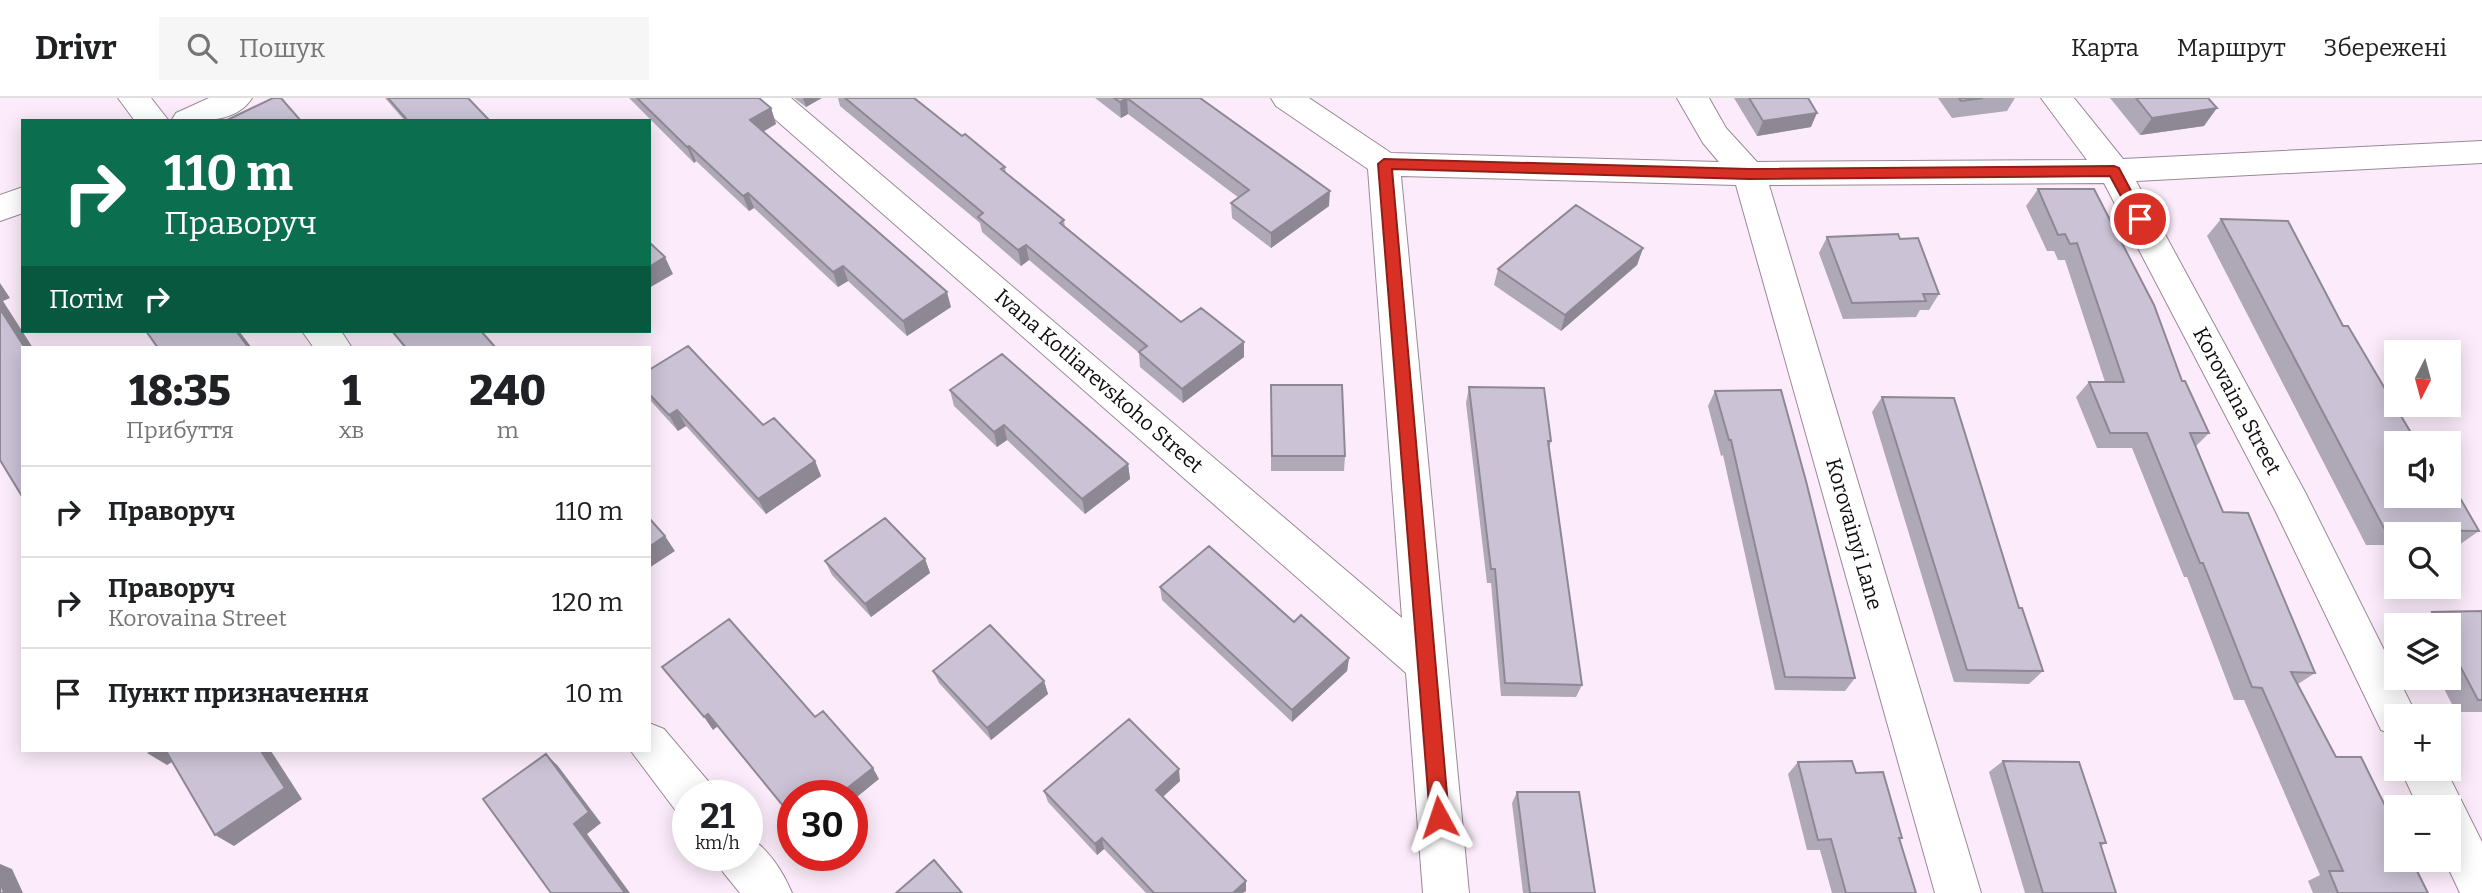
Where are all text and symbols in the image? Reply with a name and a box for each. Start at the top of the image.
search box [159,17,649,80]
text: Drivr [35,28,117,68]
icon: search [183,29,221,67]
text: Пошук [239,33,325,64]
text: Карта [2071,34,2139,62]
text: Маршрут [2177,34,2286,62]
text: Збережені [2324,34,2447,62]
text: 110 m [164,144,293,203]
icon: right [49,147,140,238]
pin [2110,189,2170,249]
icon: arrive [2121,200,2159,238]
text: Праворуч [164,204,317,242]
icon: right [138,280,176,318]
street label: Ivana Kotliarevskoho Street [990,283,1209,479]
text: Потім [49,284,124,315]
street label: Korovaina Street [2187,323,2287,479]
north arrow [2384,340,2460,416]
map controls [2384,340,2461,872]
text: 18:35 [129,366,231,416]
text: 1 [342,366,361,416]
text: 240 [469,366,546,416]
text: Прибуття [126,416,234,444]
text: хв [339,416,364,444]
text: m [497,416,519,444]
button: sound [2384,431,2461,508]
street label: Korovainyi Lane [1820,455,1888,613]
icon: right [49,493,87,531]
text: Праворуч [108,496,235,527]
text: 110 m [555,496,623,527]
button: search [2384,522,2461,599]
text: Праворуч [108,573,235,604]
icon: right [49,584,87,622]
text: 120 m [552,587,623,618]
text: Korovaina Street [108,604,287,632]
button: layers [2384,613,2461,690]
icon: arrive [49,675,87,713]
text: Пункт призначення [108,678,369,709]
text: 10 m [566,678,623,709]
button: + [2384,704,2461,781]
speed limit sign: 30 [777,780,868,871]
position arrow [1402,780,1476,854]
text: 21 [700,795,735,837]
button: − [2384,795,2461,872]
text: km/h [695,832,740,854]

